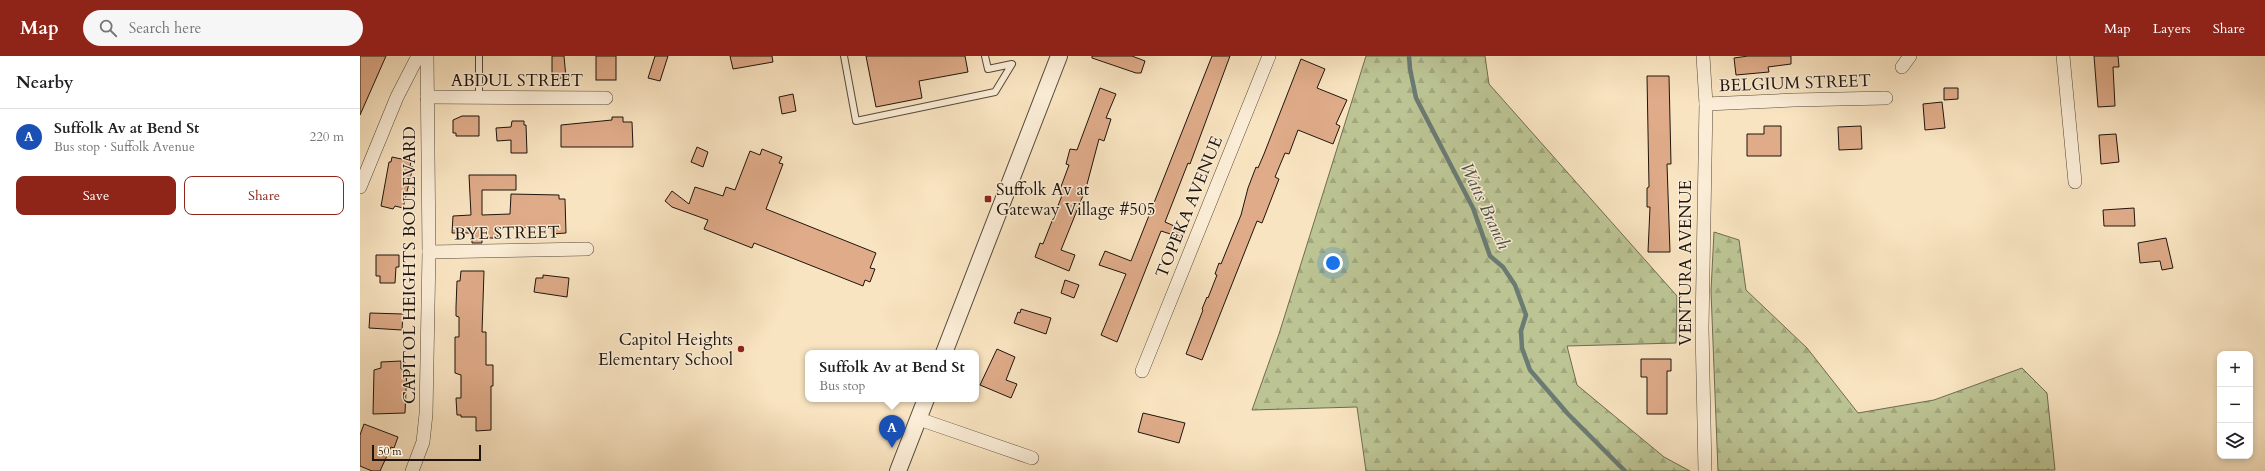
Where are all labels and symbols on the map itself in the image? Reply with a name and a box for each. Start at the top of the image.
street label: ABDUL STREET [451,69,583,92]
street label: BELGIUM STREET [1719,69,1871,97]
street label: CAPITOL HEIGHTS BOULEVARD [398,126,421,404]
street label: TOPEKA AVENUE [1150,133,1228,281]
water label: Watts Branch [1454,158,1516,254]
place label: Suffolk Av at Gateway Village #505 [996,178,1155,221]
street label: VENTURA AVENUE [1674,180,1697,346]
marker: Suffolk Av at Gateway Village #505 [983,194,993,204]
street label: BYE STREET [454,221,560,245]
your location [1323,253,1343,273]
place label: Capitol Heights Elementary School [598,328,734,371]
marker: Capitol Heights Elementary School [736,344,746,354]
pin: A [879,415,905,448]
scale bar [372,443,481,462]

